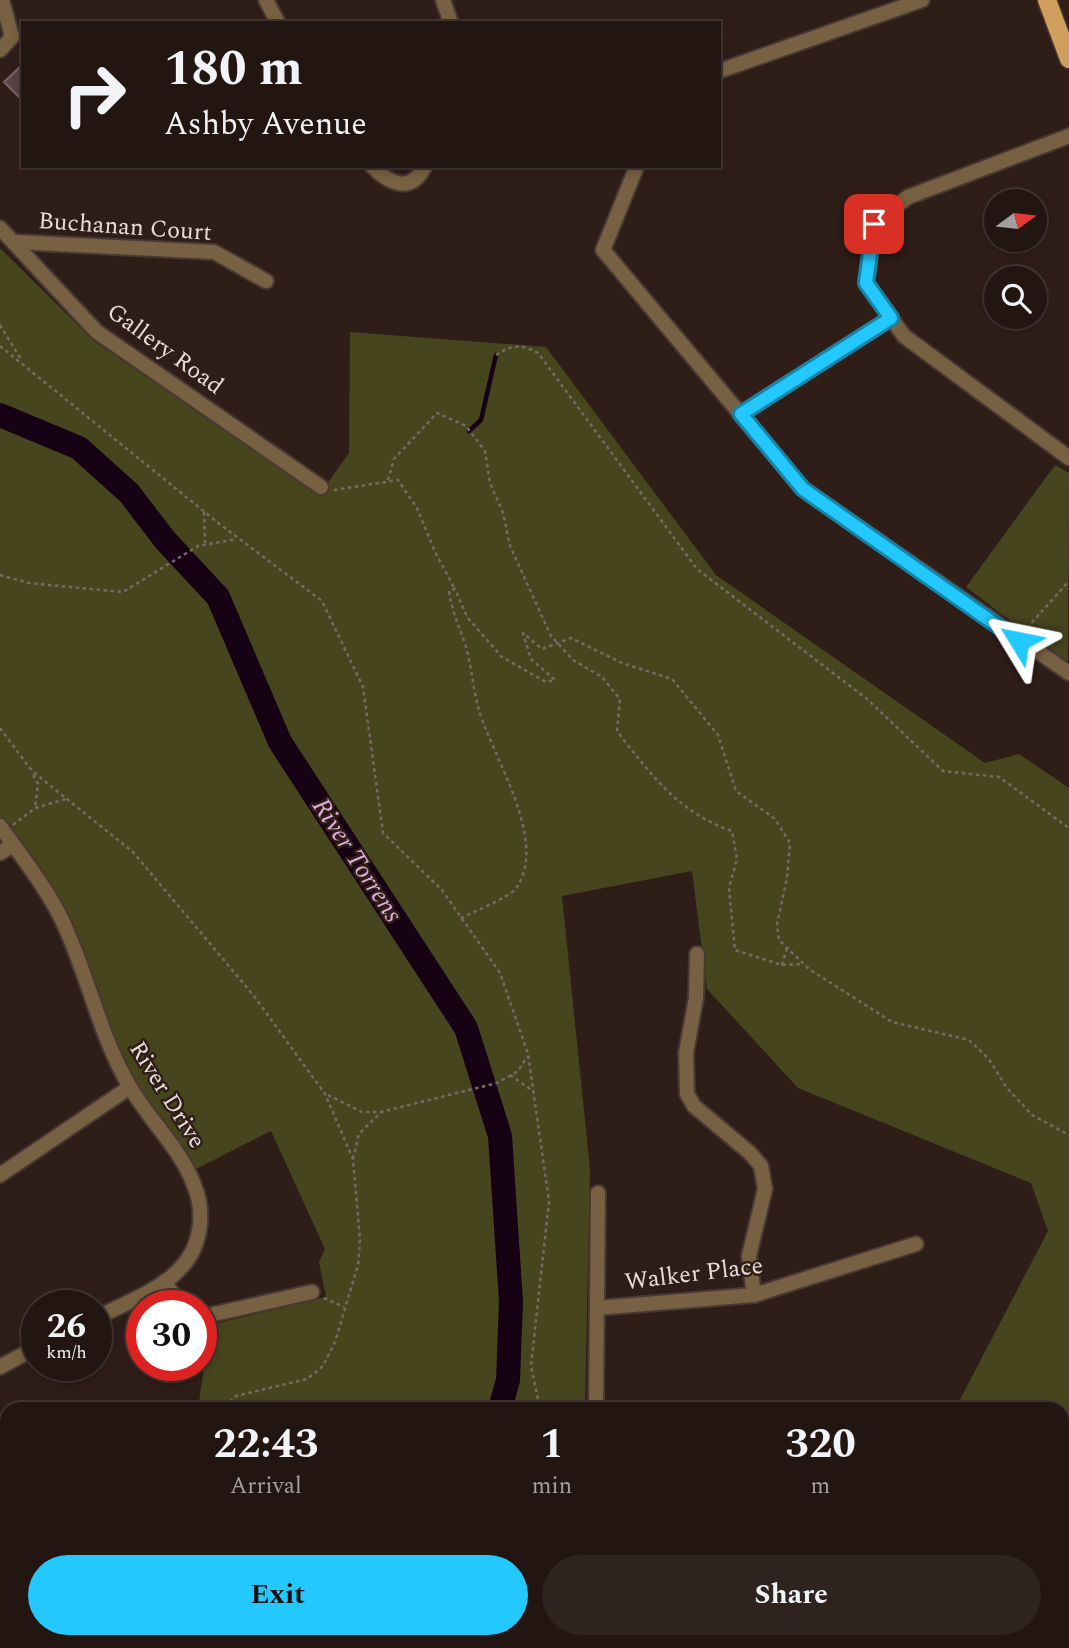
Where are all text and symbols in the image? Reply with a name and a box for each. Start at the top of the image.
text: 180 m [164,32,303,107]
icon: right [49,49,140,140]
text: Ashby Avenue [164,100,367,149]
north arrow [984,189,1046,252]
map controls [984,189,1047,329]
pin [844,194,904,254]
street label: Buchanan Court [37,203,213,251]
icon: arrive [855,205,893,243]
button: search [984,266,1047,329]
street label: Gallery Road [99,294,231,404]
position arrow [982,604,1056,678]
water label: River Torrens [302,790,412,930]
street label: River Drive [120,1034,214,1156]
street label: Walker Place [623,1248,765,1300]
speed limit sign: 30 [126,1290,217,1381]
text: 26 [47,1300,86,1353]
text: km/h [46,1339,87,1366]
text: 22:43 [213,1413,319,1476]
text: 1 [540,1413,564,1476]
text: 320 [785,1413,856,1476]
text: Arrival [230,1469,302,1504]
text: min [532,1469,572,1504]
text: m [811,1469,830,1504]
button: Exit [28,1555,528,1635]
button: Share [542,1555,1041,1635]

